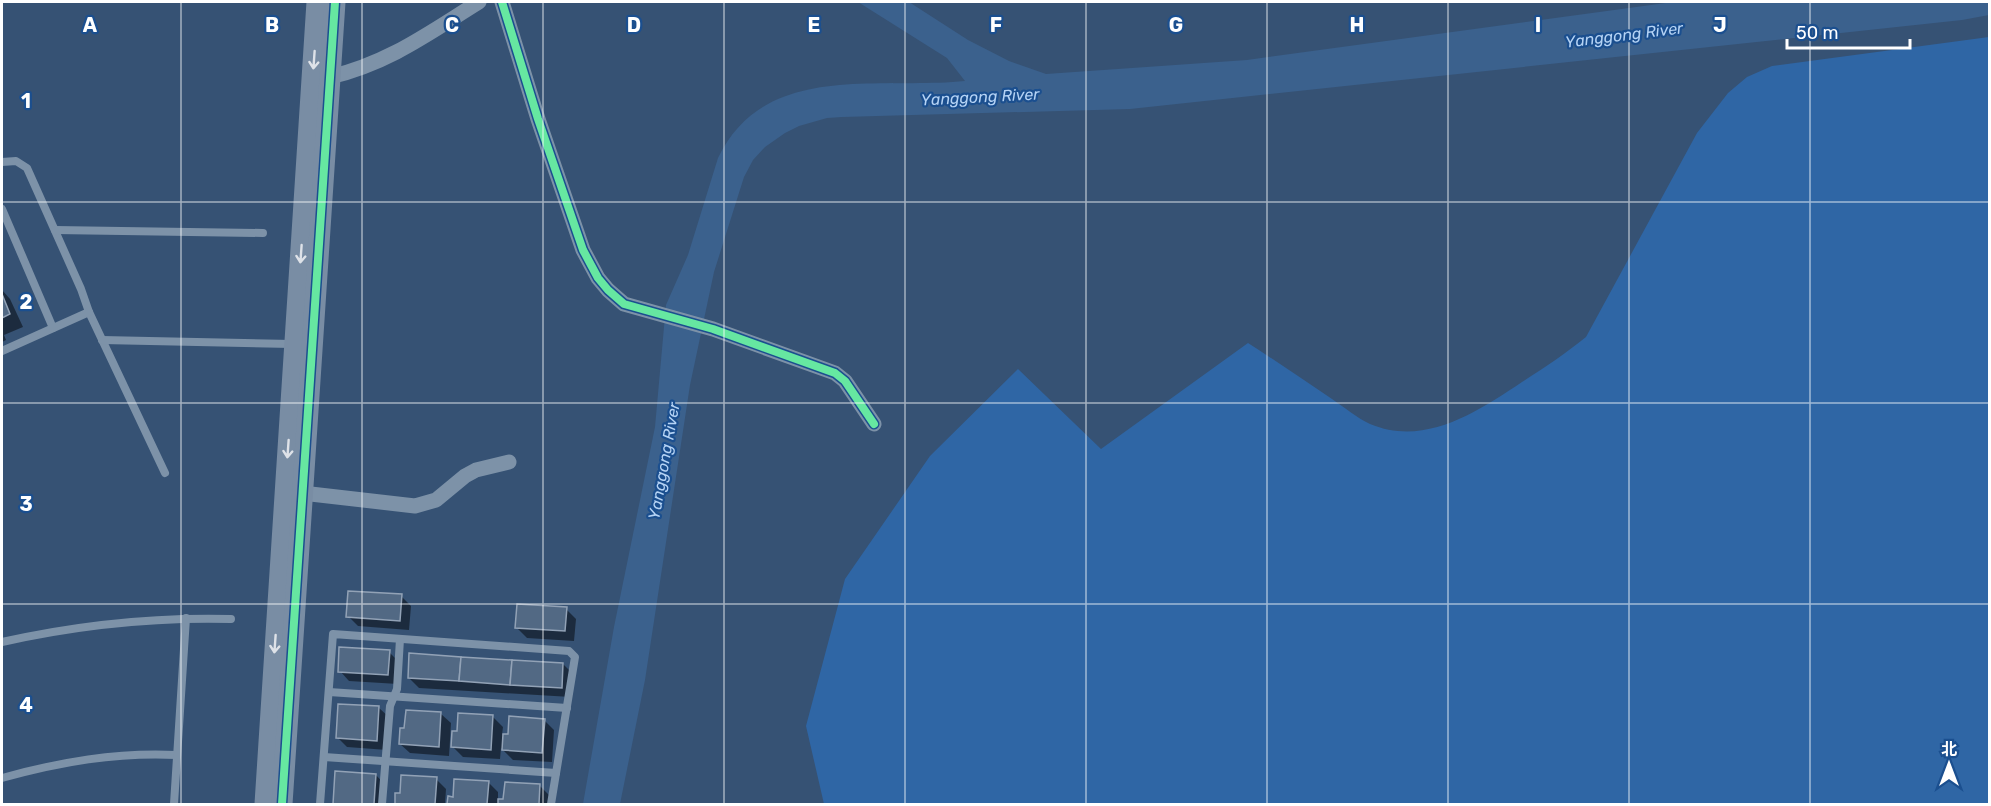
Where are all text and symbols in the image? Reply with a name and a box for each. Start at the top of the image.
scale bar [1787,12,1910,50]
text: A [83,13,98,37]
text: B [265,13,279,37]
text: C [445,13,459,37]
text: D [627,13,641,37]
text: E [808,13,820,37]
text: F [990,13,1002,37]
text: G [1169,13,1183,37]
text: H [1350,13,1364,37]
text: I [1535,13,1541,37]
text: J [1713,13,1727,37]
water label: Yanggong River [1564,18,1685,52]
text: 50 m [1796,22,1839,44]
one-way arrow [308,49,319,69]
water label: Yanggong River [920,84,1041,110]
text: 1 [21,89,31,113]
one-way arrow [295,244,306,264]
text: 2 [20,290,33,314]
water label: Yanggong River [644,400,684,521]
one-way arrow [282,439,293,459]
text: 3 [19,492,33,516]
one-way arrow [269,633,280,653]
text: 4 [19,693,33,717]
north arrow [1919,734,1979,794]
text: 北 [1941,740,1957,759]

